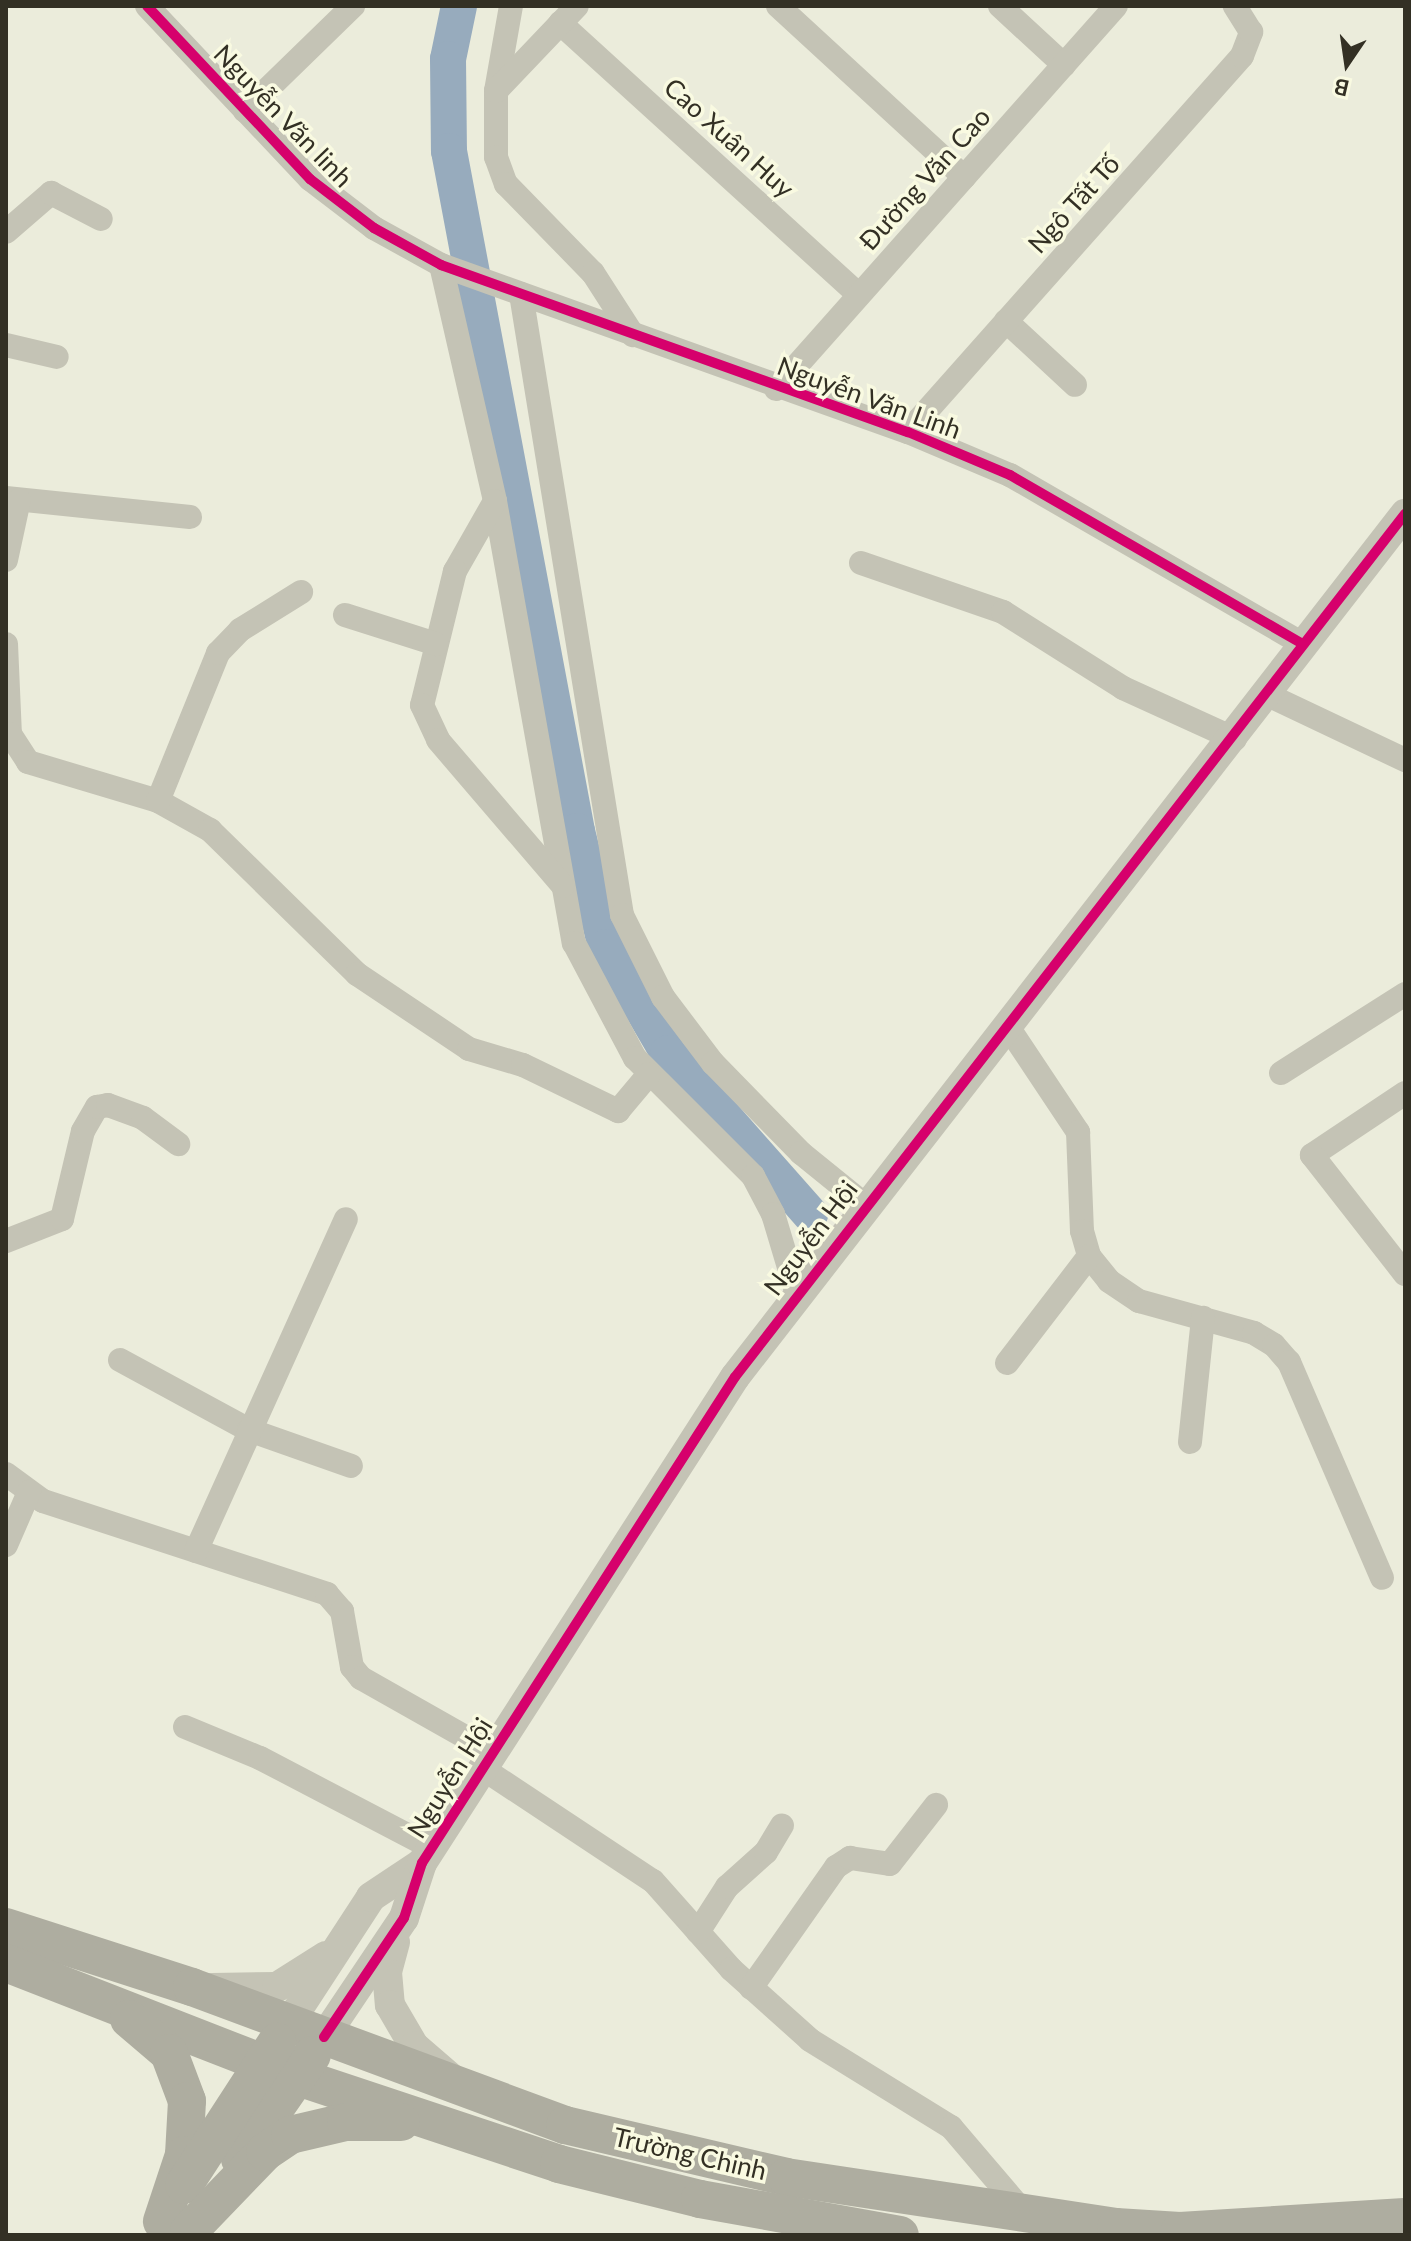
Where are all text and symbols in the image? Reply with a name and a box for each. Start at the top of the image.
north arrow [1307,24,1387,104]
street label: Nguyễn Văn linh [207,38,359,194]
street label: Cao Xuân Huy [658,72,800,204]
text: B [1331,73,1352,103]
street label: Đường Văn Cao [853,101,997,257]
street label: Ngô Tất Tố [1021,148,1127,260]
street label: Nguyễn Văn Linh [773,350,965,446]
street label: Nguyễn Hội [758,1174,864,1302]
street label: Nguyễn Hội [401,1712,499,1844]
street label: Trường Chinh [610,2121,770,2187]

